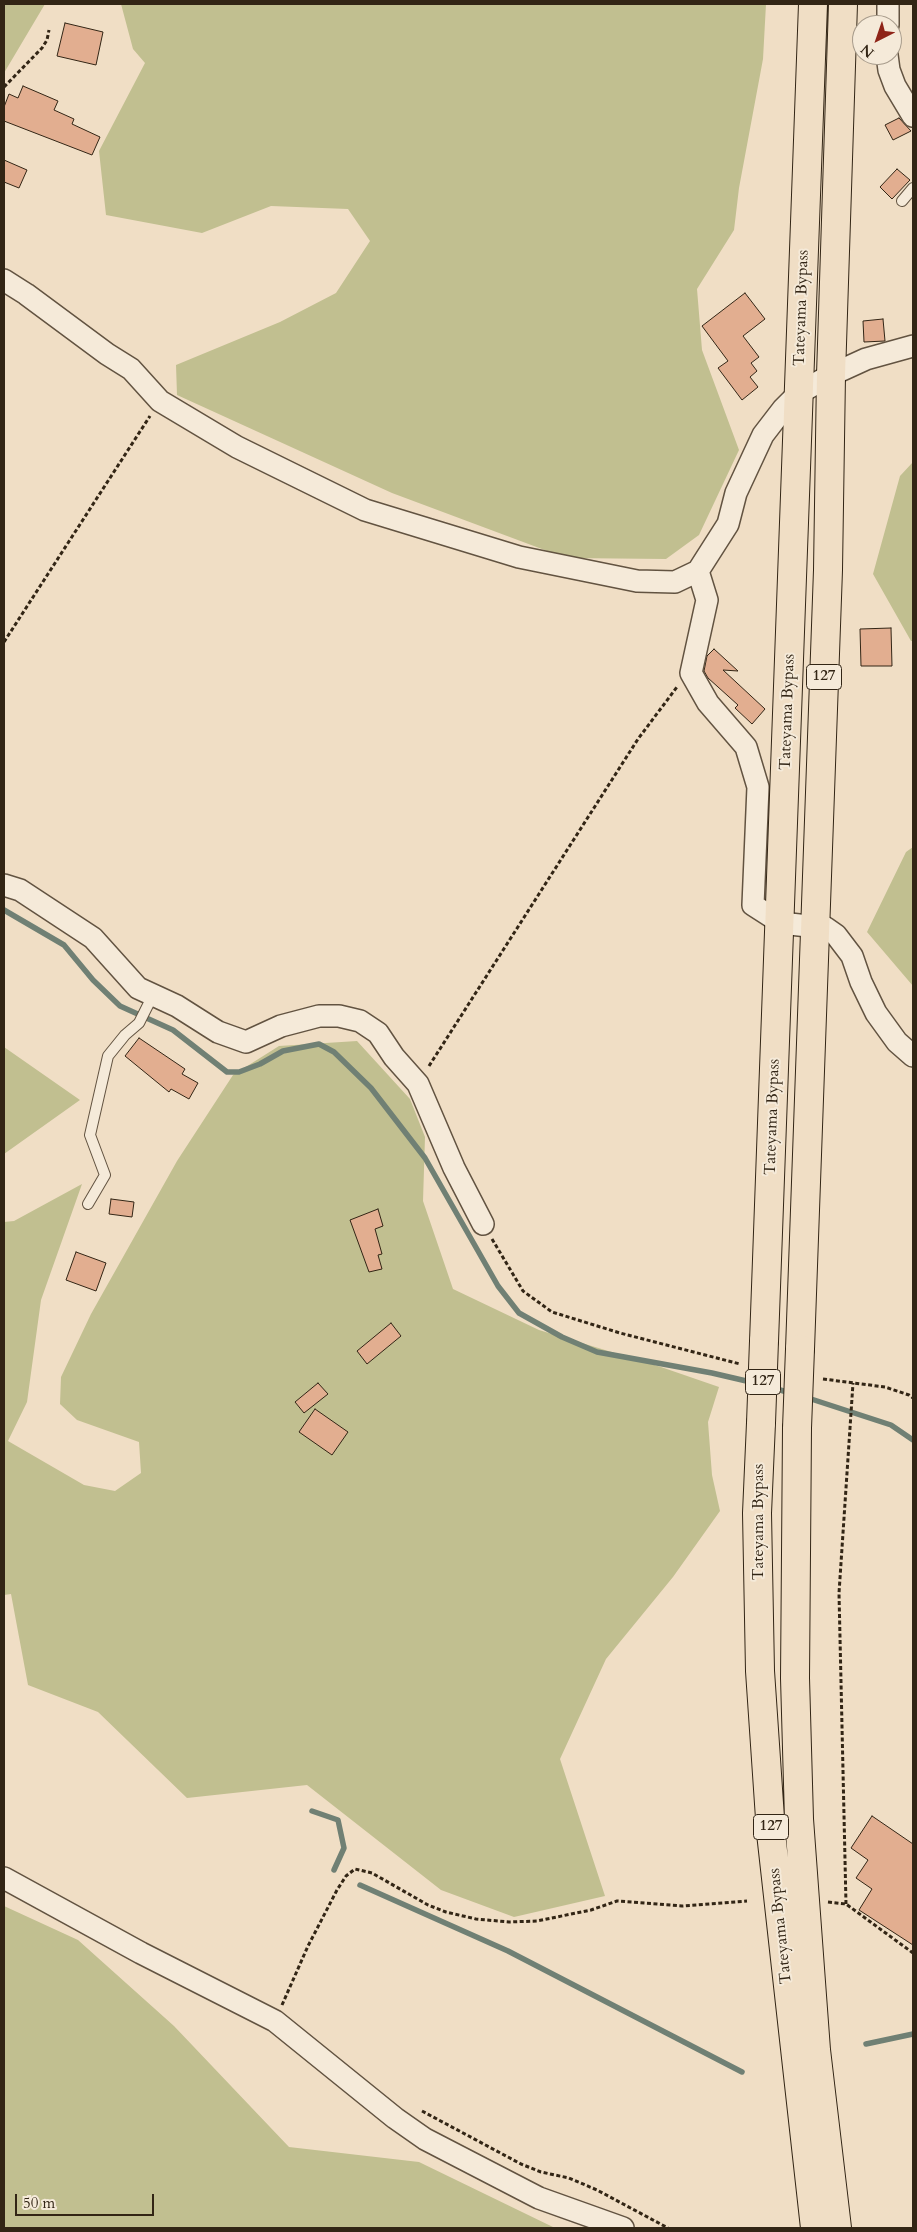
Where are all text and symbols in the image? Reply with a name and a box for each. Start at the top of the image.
north arrow [852,15,902,65]
text: N [857,40,878,62]
street label: Tateyama Bypass [790,249,814,367]
street label: Tateyama Bypass [776,653,800,771]
road number: 127 [806,664,842,690]
street label: Tateyama Bypass [761,1058,785,1176]
road number: 127 [746,1370,780,1394]
street label: Tateyama Bypass [749,1464,769,1580]
road number: 127 [754,1814,788,1840]
street label: Tateyama Bypass [765,1867,797,1985]
scale bar [18,2184,156,2216]
text: 50 m [23,2193,55,2213]

